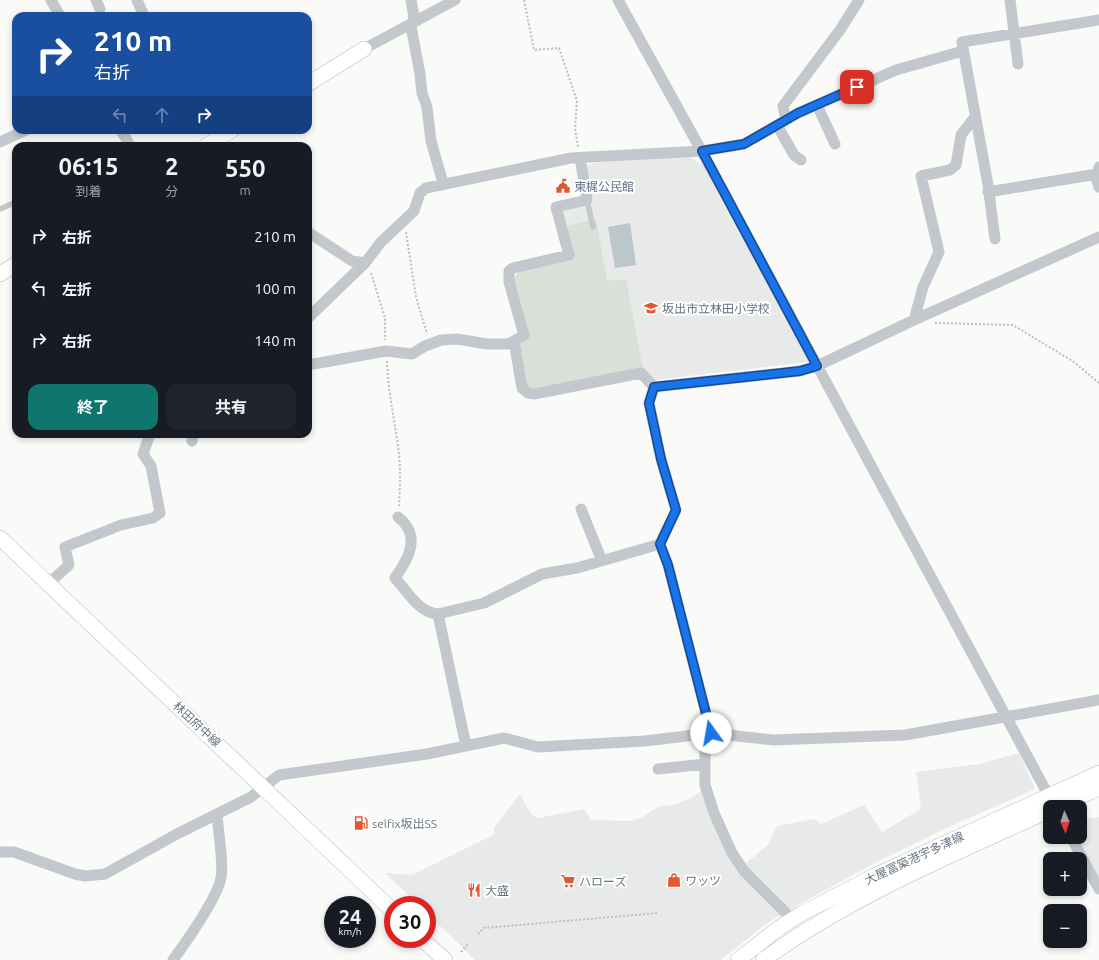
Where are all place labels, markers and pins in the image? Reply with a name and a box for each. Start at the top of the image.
pin [840,70,874,104]
public building icon: 東梶公民館 [555,178,571,194]
place label: 東梶公民館 [574,180,634,193]
school or university icon: 坂出市立林田小学校 [643,300,659,316]
place label: 坂出市立林田小学校 [662,302,770,315]
fuel station icon: selfix坂出SS [353,815,369,831]
place label: selfix坂出SS [372,817,437,830]
shop icon: ワッツ [666,872,682,888]
supermarket icon: ハローズ [560,873,576,889]
place label: ワッツ [685,874,721,887]
place label: ハローズ [579,875,626,888]
restaurant icon: 大盛 [466,882,482,898]
place label: 大盛 [485,884,509,897]

